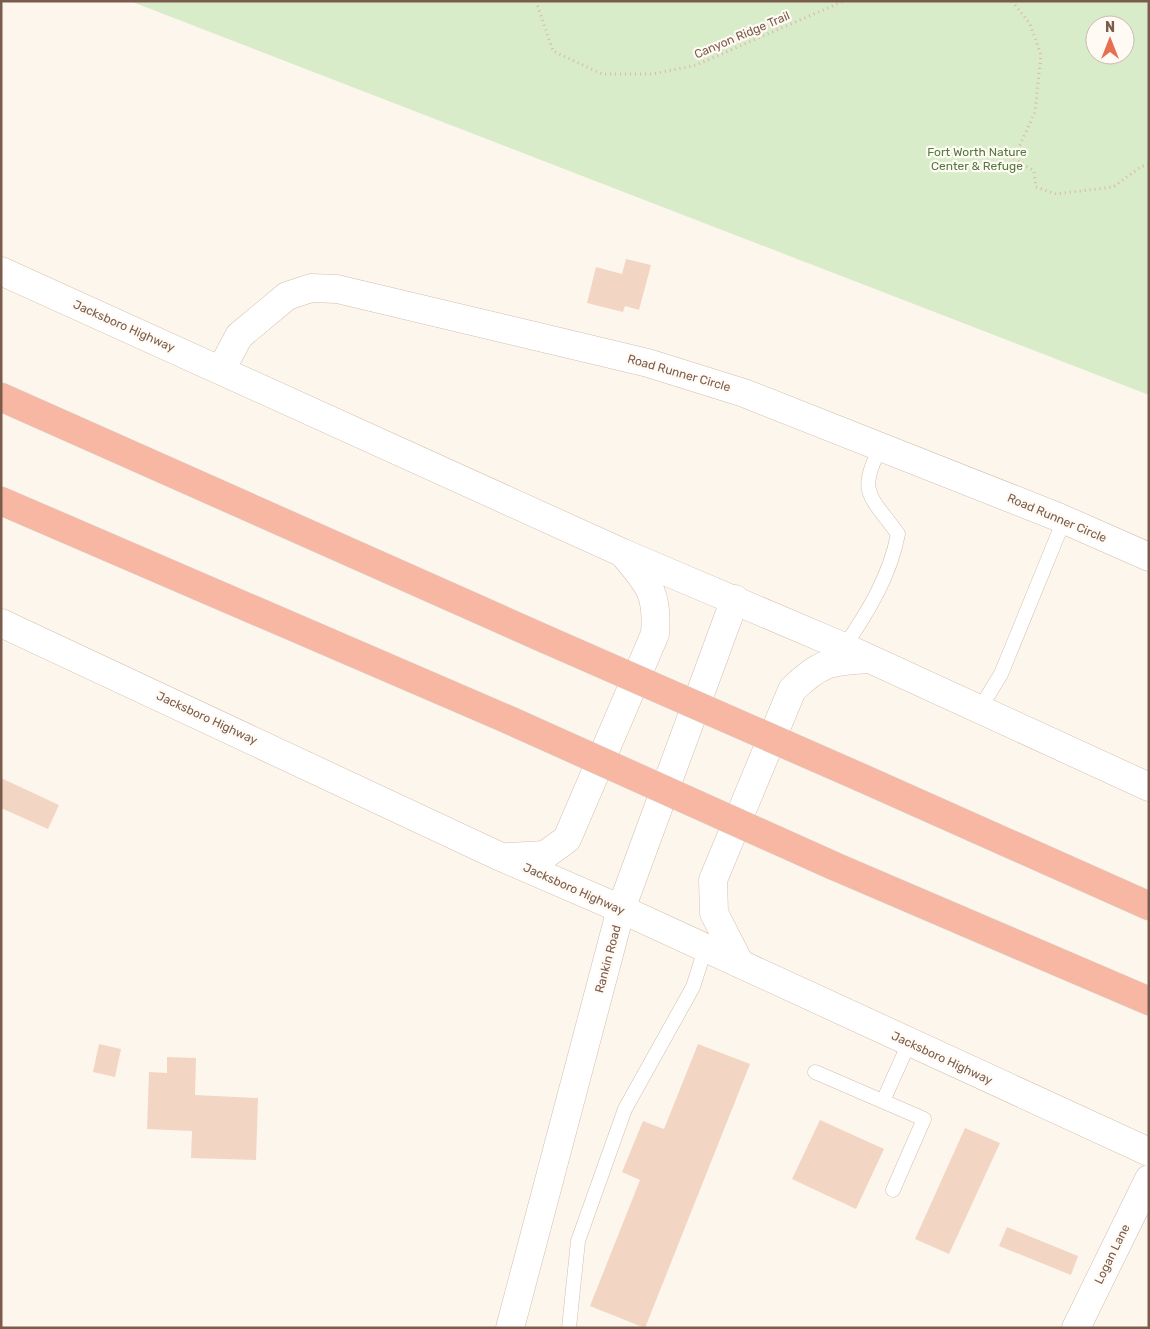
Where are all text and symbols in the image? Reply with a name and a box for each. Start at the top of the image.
street label: Canyon Ridge Trail [692,8,792,61]
north arrow [1085,15,1135,65]
text: N [1105,19,1115,36]
park label: Fort Worth Nature Center & Refuge [927,145,1027,173]
street label: Jacksboro Highway [71,297,177,355]
street label: Road Runner Circle [626,352,732,394]
street label: Road Runner Circle [1005,491,1109,545]
street label: Jacksboro Highway [154,688,260,748]
street label: Jacksboro Highway [521,860,627,918]
street label: Rankin Road [592,924,624,994]
street label: Jacksboro Highway [889,1028,995,1088]
street label: Logan Lane [1091,1222,1133,1286]

